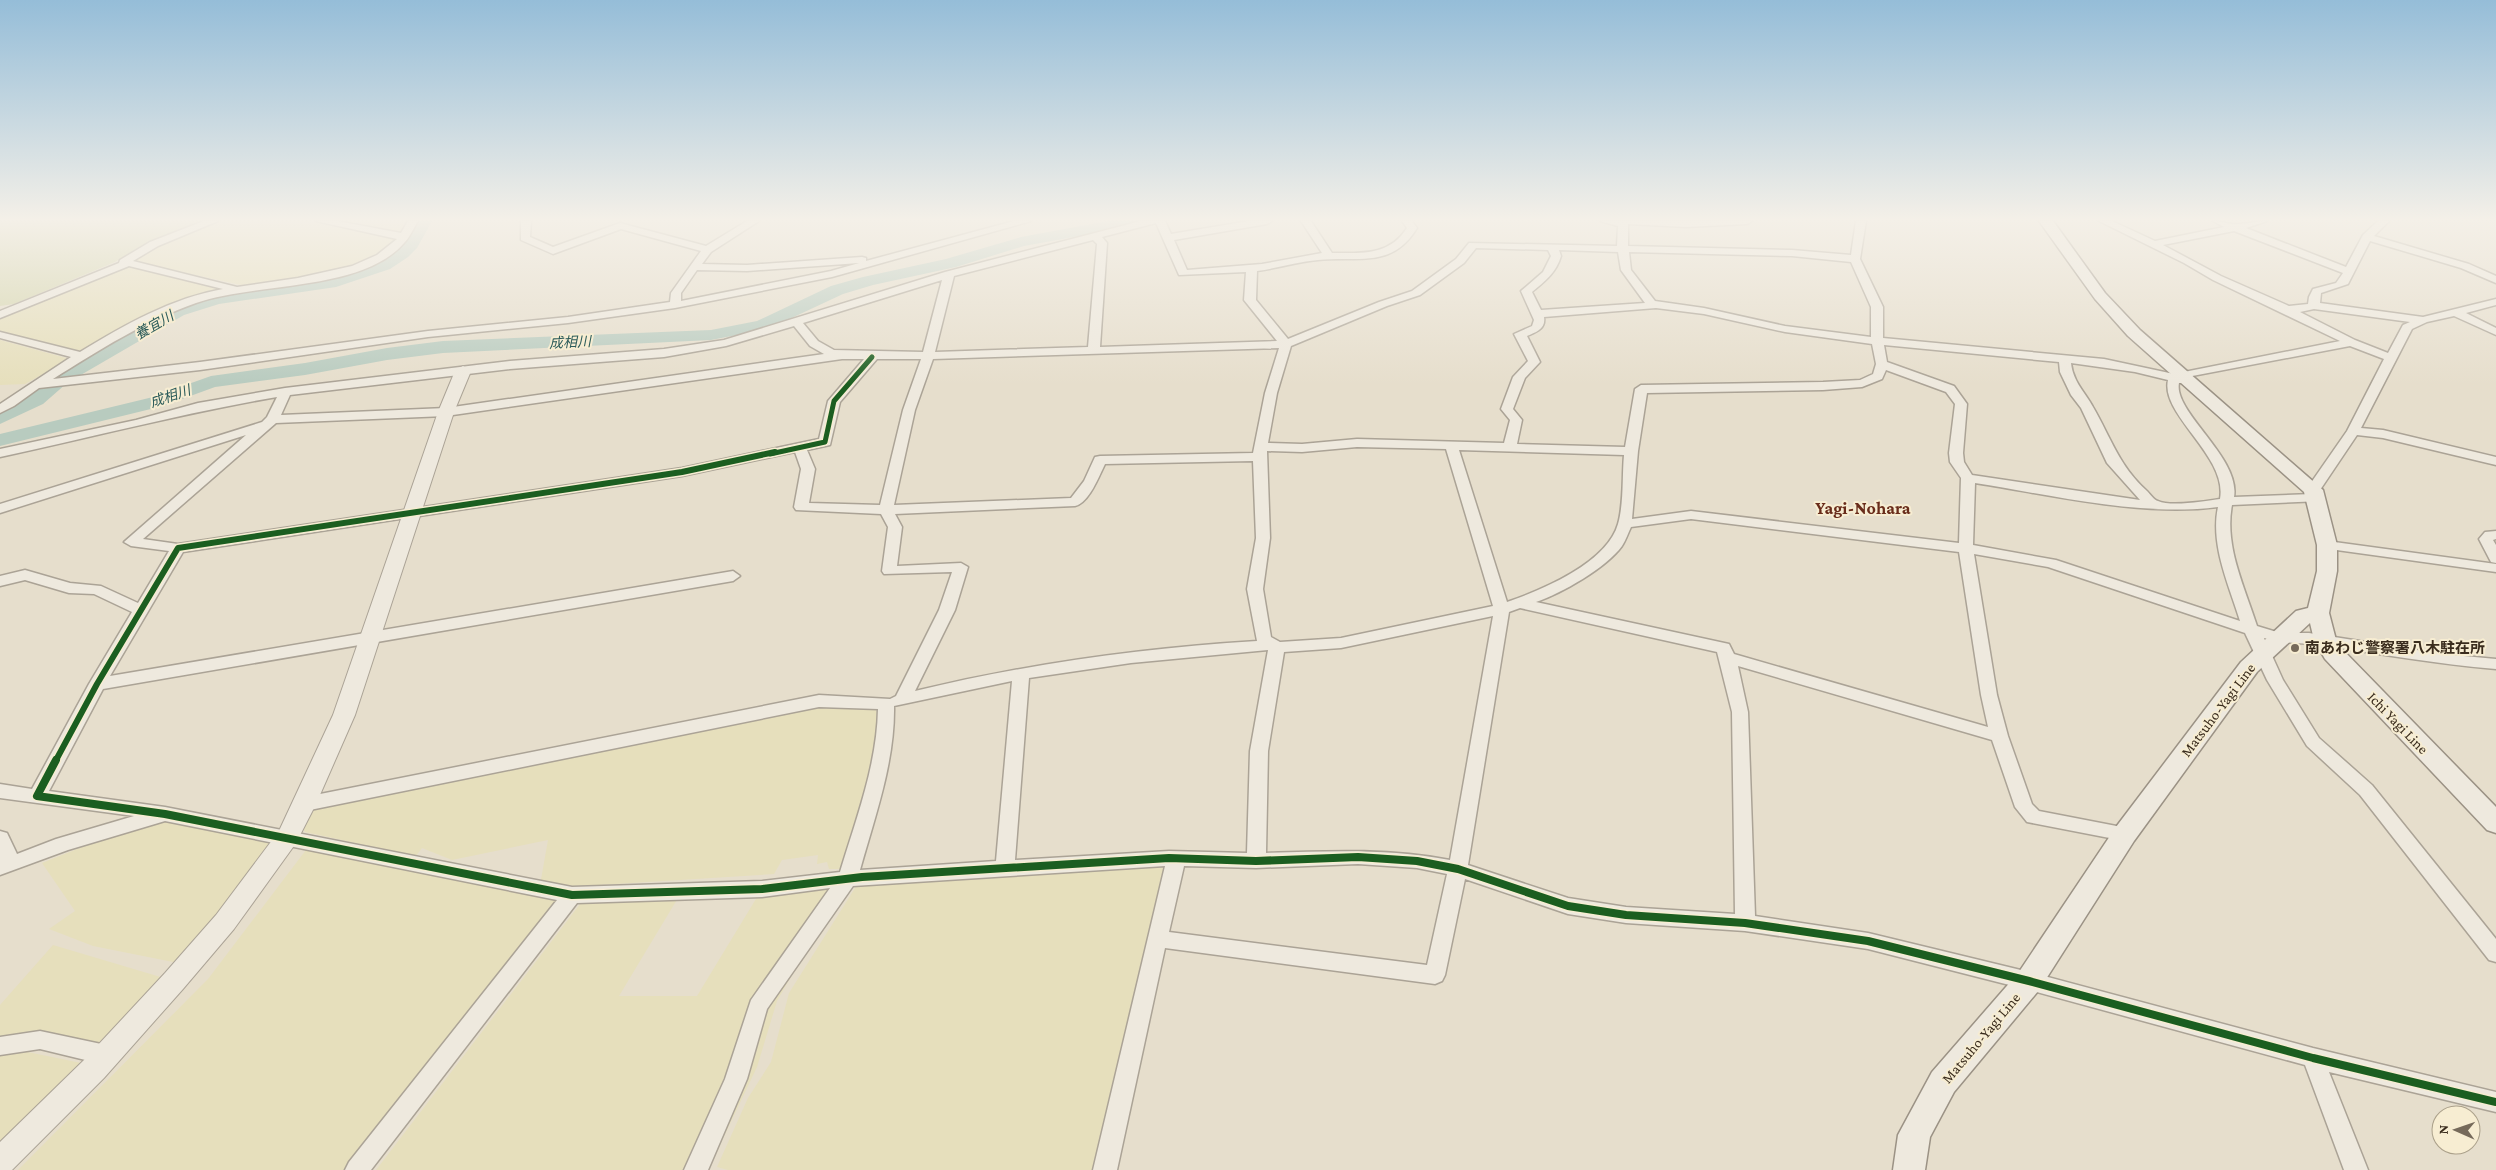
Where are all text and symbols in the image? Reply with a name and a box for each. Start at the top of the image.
water label: 養宜川 [132,307,178,342]
water label: 成相川 [549,333,593,351]
water label: 成相川 [148,381,194,410]
district label: Yagi-Nohara [1815,498,1911,518]
place label: 南あわじ警察署八木駐在所 [2305,640,2485,656]
marker: 南あわじ警察署八木駐在所 [2289,642,2301,654]
street label: Matsuho-Yagi Line [2178,660,2259,760]
street label: Ichi Yagi Line [2364,689,2432,758]
street label: Matsuho-Yagi Line [1939,989,2024,1087]
north arrow [2431,1105,2481,1155]
text: N [2435,1124,2451,1135]

